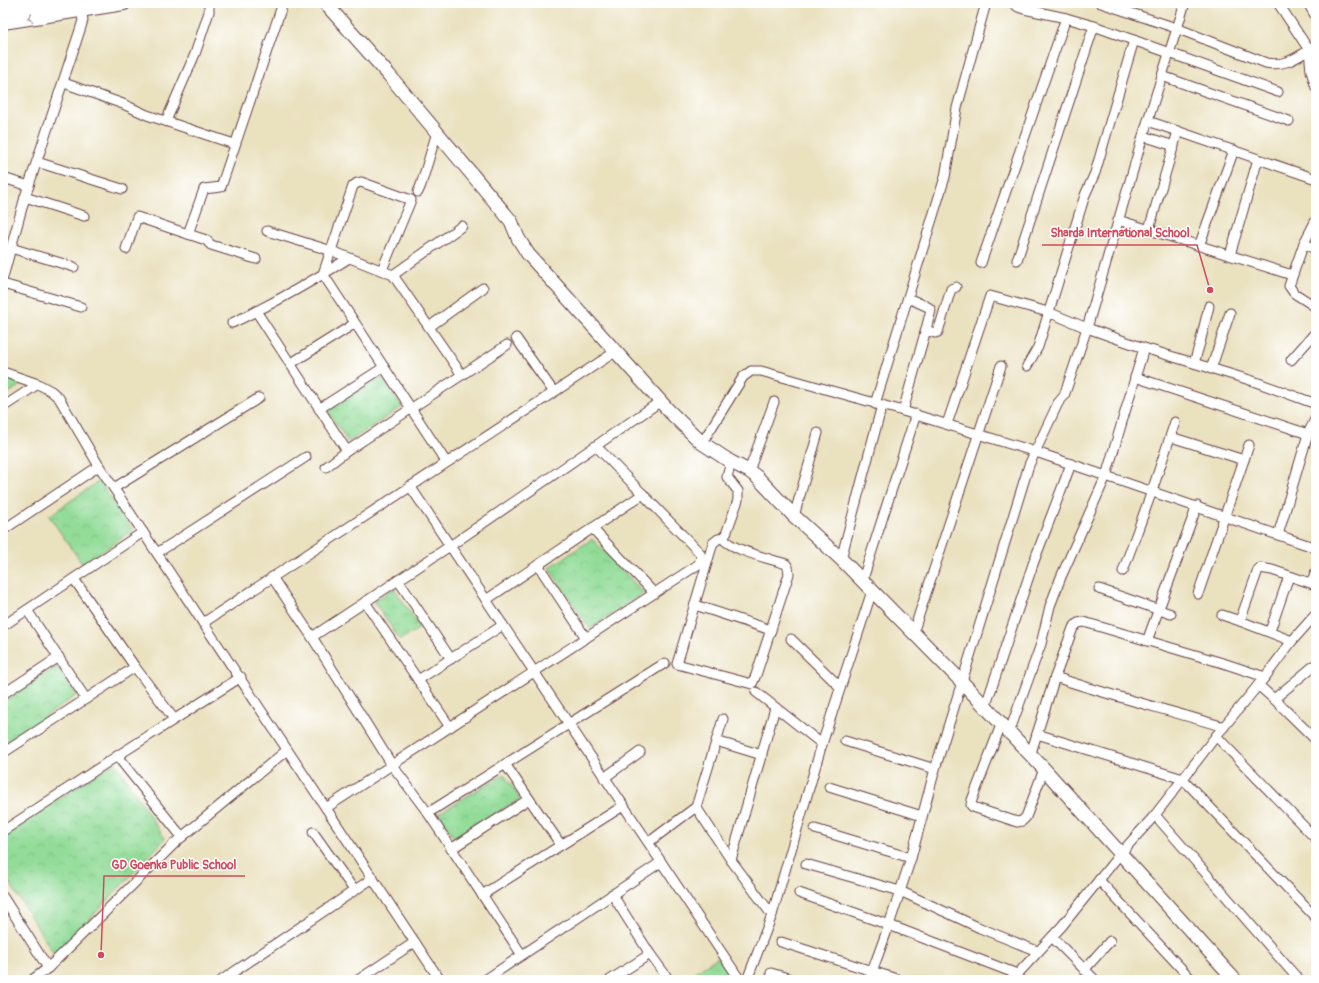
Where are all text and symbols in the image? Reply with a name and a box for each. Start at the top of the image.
one-way arrow [27,13,34,22]
callout: Sharda International School [1042,221,1197,245]
text: Sharda International School [1050,226,1190,241]
callout: GD Goenka Public School [104,852,245,876]
text: GD Goenka Public School [112,858,237,873]

